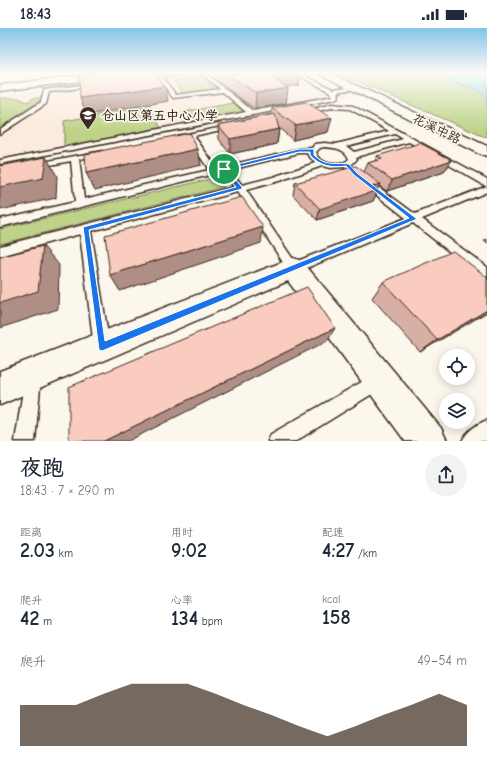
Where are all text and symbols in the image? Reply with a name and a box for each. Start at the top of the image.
text: 18:43 [20,5,51,23]
school or university icon: 仓山区第五中心小学 [78,105,98,130]
place label: 仓山区第五中心小学 [101,108,218,123]
street label: 花溪中路 [410,110,463,147]
pin [207,152,241,186]
icon: arrive [213,158,235,180]
map controls [439,349,475,429]
button: locate [439,349,475,385]
button: layers [439,393,475,429]
button: share [425,454,467,496]
text: 夜跑 [20,455,64,481]
text: 18:43 · 7 × 290 m [20,483,114,498]
text: 距离 [20,526,42,539]
text: 用时 [171,526,193,539]
text: 配速 [322,526,344,539]
text: 2.03 [20,539,55,562]
text: 9:02 [171,539,207,562]
text: 4:27 [322,539,354,562]
text: km [55,547,73,560]
text: /km [354,547,377,560]
text: kcal [322,593,340,606]
text: 爬升 [20,594,42,607]
text: 心率 [171,594,193,607]
text: 158 [322,606,351,629]
text: 42 [20,607,39,630]
text: 134 [171,607,198,630]
text: m [39,615,52,628]
text: bpm [198,615,223,628]
text: 49–54 m [418,653,467,668]
text: 爬升 [20,654,46,669]

